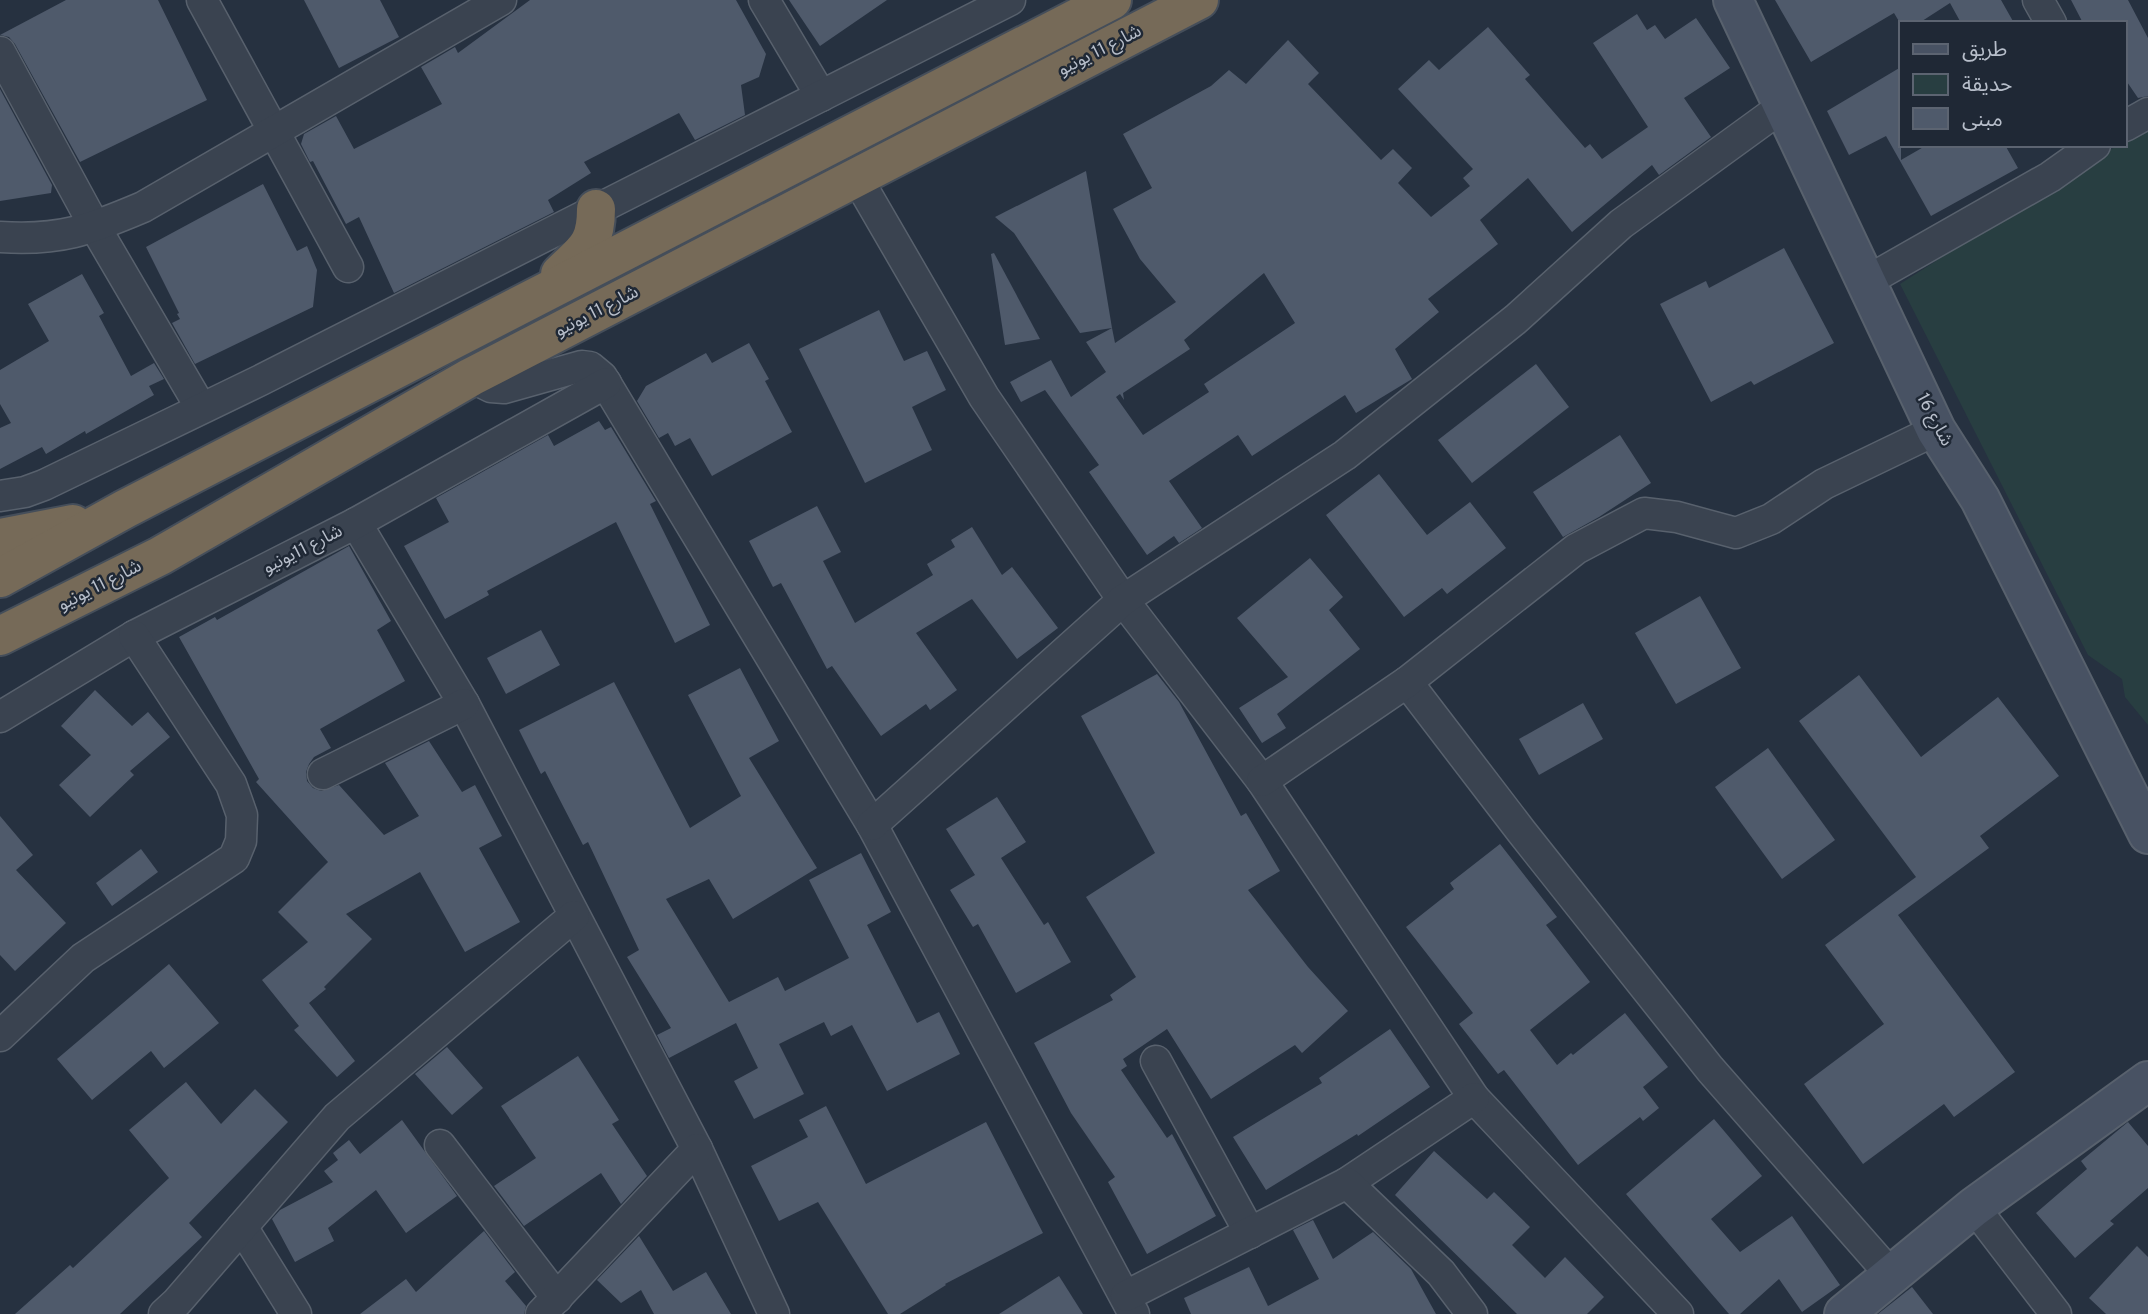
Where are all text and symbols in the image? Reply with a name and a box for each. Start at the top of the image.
street label: شارع 11 يونيو [1054,20,1146,83]
legend [1899,21,2127,147]
text: طريق [1962,37,2007,64]
text: حديقة [1962,72,2012,99]
text: مبنى [1962,107,2003,134]
street label: شارع 11 يونيو [551,281,643,344]
street label: شارع 16 [1910,390,1957,451]
street label: شارع 11يونيو [259,520,347,581]
street label: شارع 11 يونيو [54,555,146,618]

